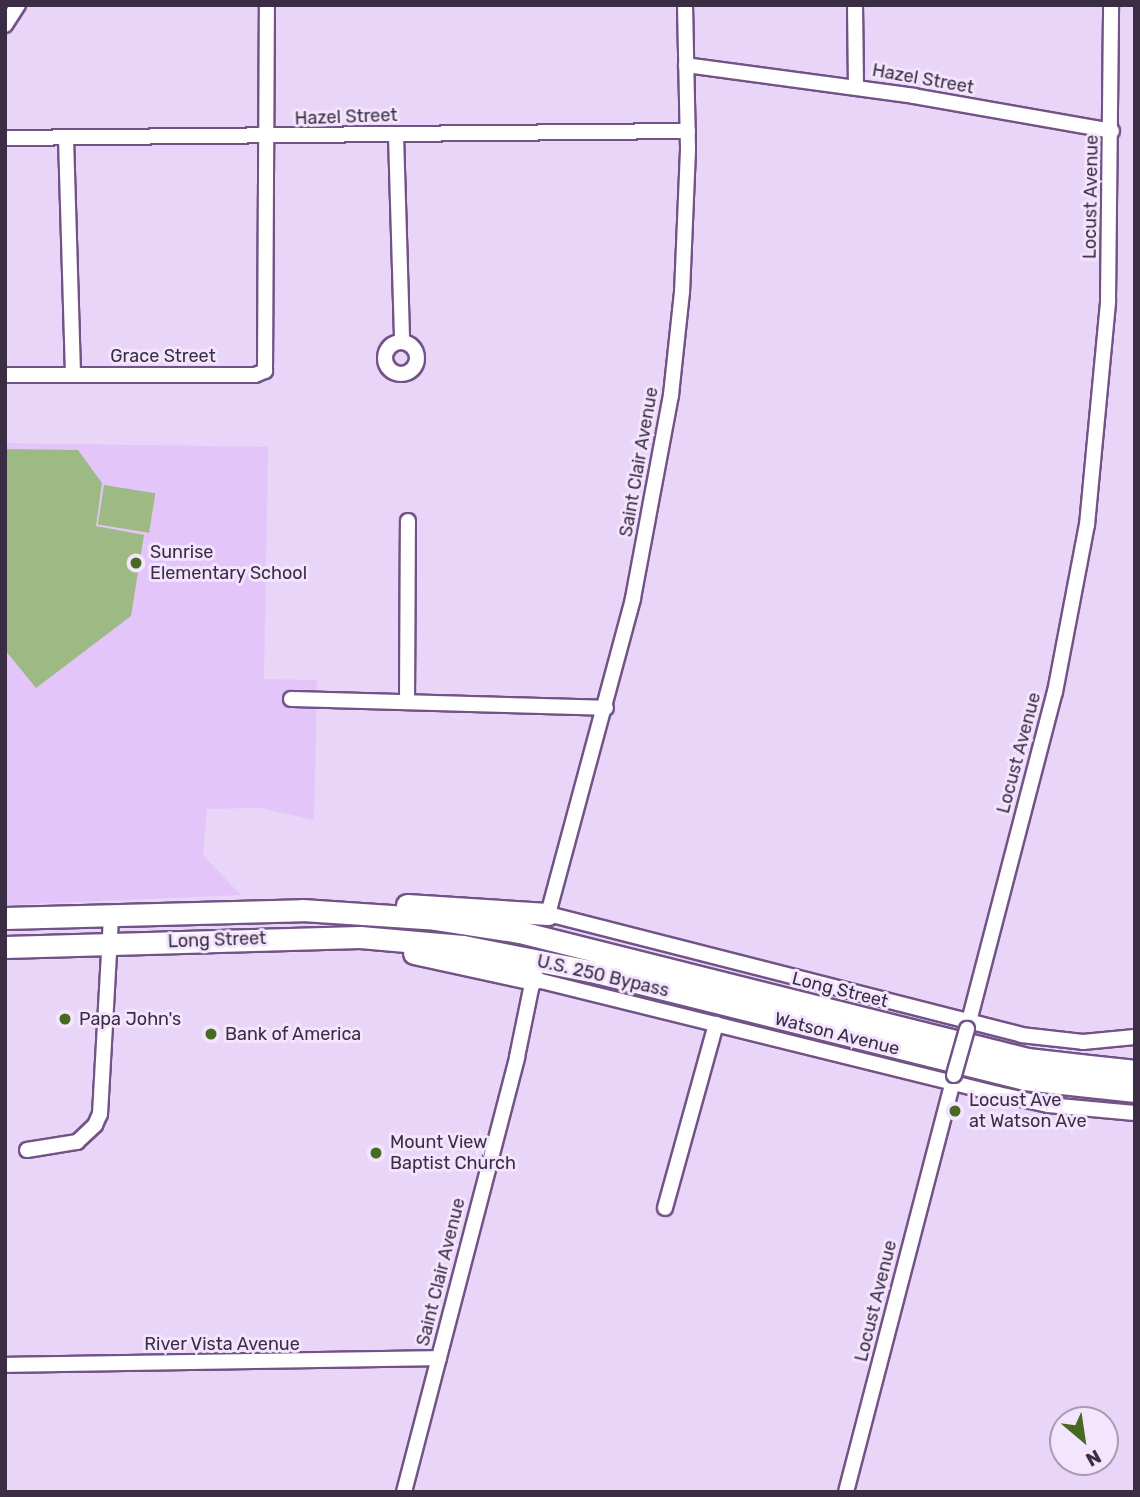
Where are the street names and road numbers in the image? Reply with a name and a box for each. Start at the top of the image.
street label: Hazel Street [871,59,975,99]
street label: Hazel Street [294,104,398,130]
street label: Locust Avenue [1079,134,1103,260]
street label: Grace Street [110,345,216,367]
street label: Saint Clair Avenue [615,385,663,539]
street label: Locust Avenue [992,690,1046,816]
street label: Long Street [167,927,267,953]
street label: U.S. 250 Bypass [535,950,671,1002]
street label: Long Street [790,968,890,1012]
street label: Watson Avenue [772,1008,902,1060]
street label: Saint Clair Avenue [412,1195,470,1349]
street label: Locust Avenue [850,1238,902,1364]
street label: River Vista Avenue [144,1333,300,1355]

